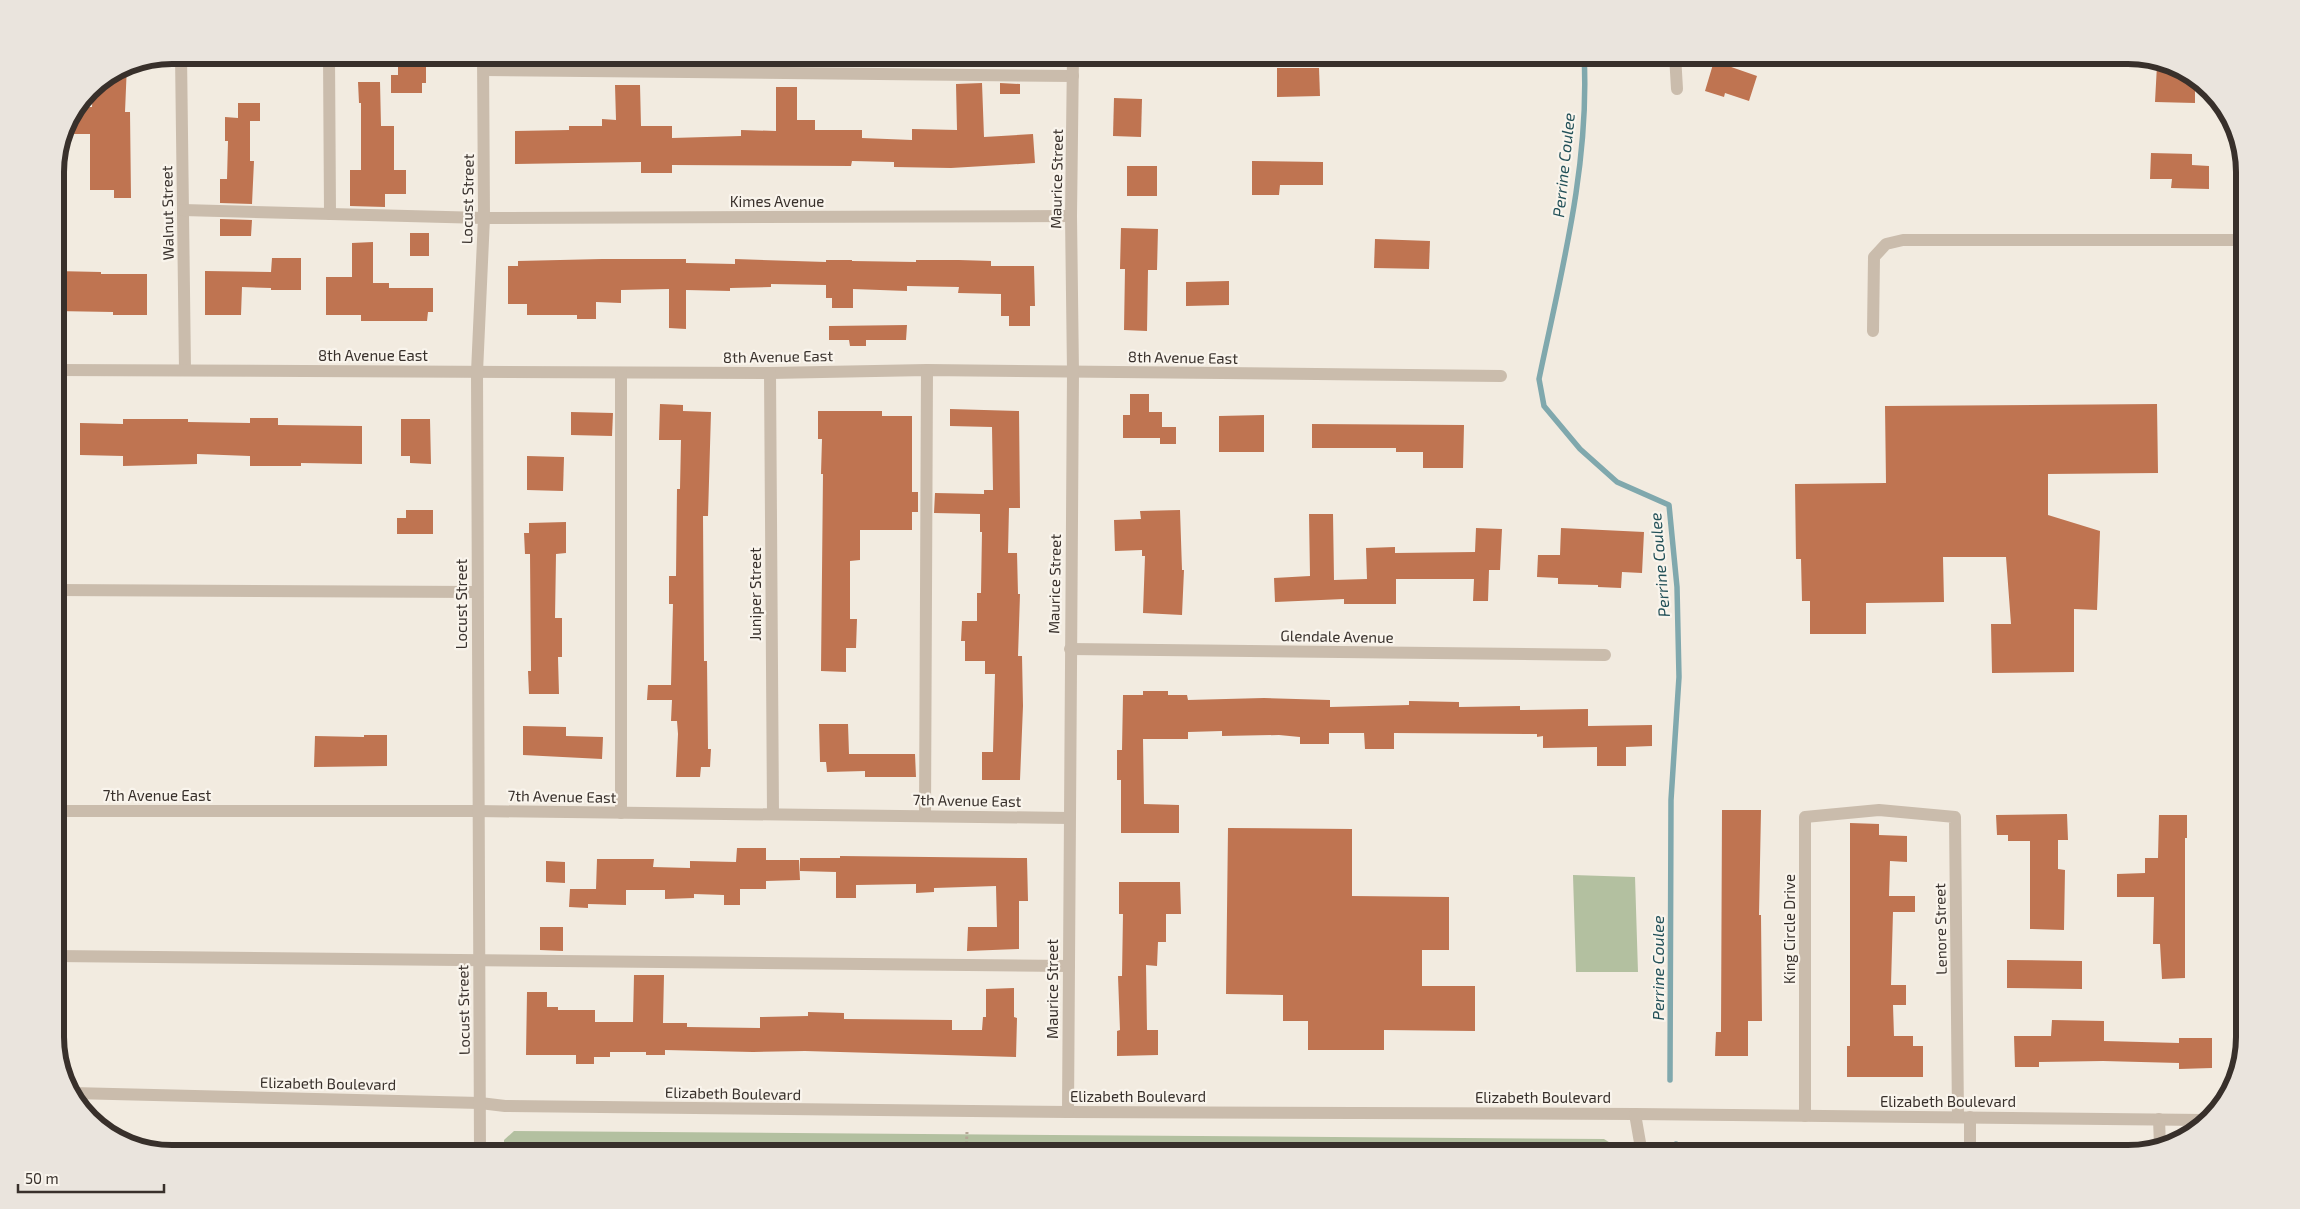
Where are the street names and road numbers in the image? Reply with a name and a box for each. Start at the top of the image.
street label: Maurice Street [1046,129,1066,229]
street label: Locust Street [457,153,477,244]
street label: Walnut Street [157,165,177,261]
street label: Kimes Avenue [730,192,824,210]
street label: 8th Avenue East [318,346,428,364]
street label: 8th Avenue East [723,346,833,366]
street label: 8th Avenue East [1128,347,1238,367]
street label: Maurice Street [1044,534,1064,634]
street label: Juniper Street [746,547,764,641]
street label: Locust Street [452,558,470,649]
street label: Glendale Avenue [1280,626,1394,646]
street label: 7th Avenue East [103,786,212,804]
street label: 7th Avenue East [508,786,617,806]
street label: 7th Avenue East [913,790,1022,810]
street label: King Circle Drive [1780,874,1798,984]
street label: Lenore Street [1930,883,1950,975]
street label: Maurice Street [1043,939,1061,1039]
street label: Locust Street [453,964,473,1055]
street label: Elizabeth Boulevard [260,1073,396,1093]
street label: Elizabeth Boulevard [665,1083,801,1103]
street label: Elizabeth Boulevard [1070,1087,1206,1105]
street label: Elizabeth Boulevard [1475,1088,1611,1106]
street label: Elizabeth Boulevard [1880,1092,2016,1110]

